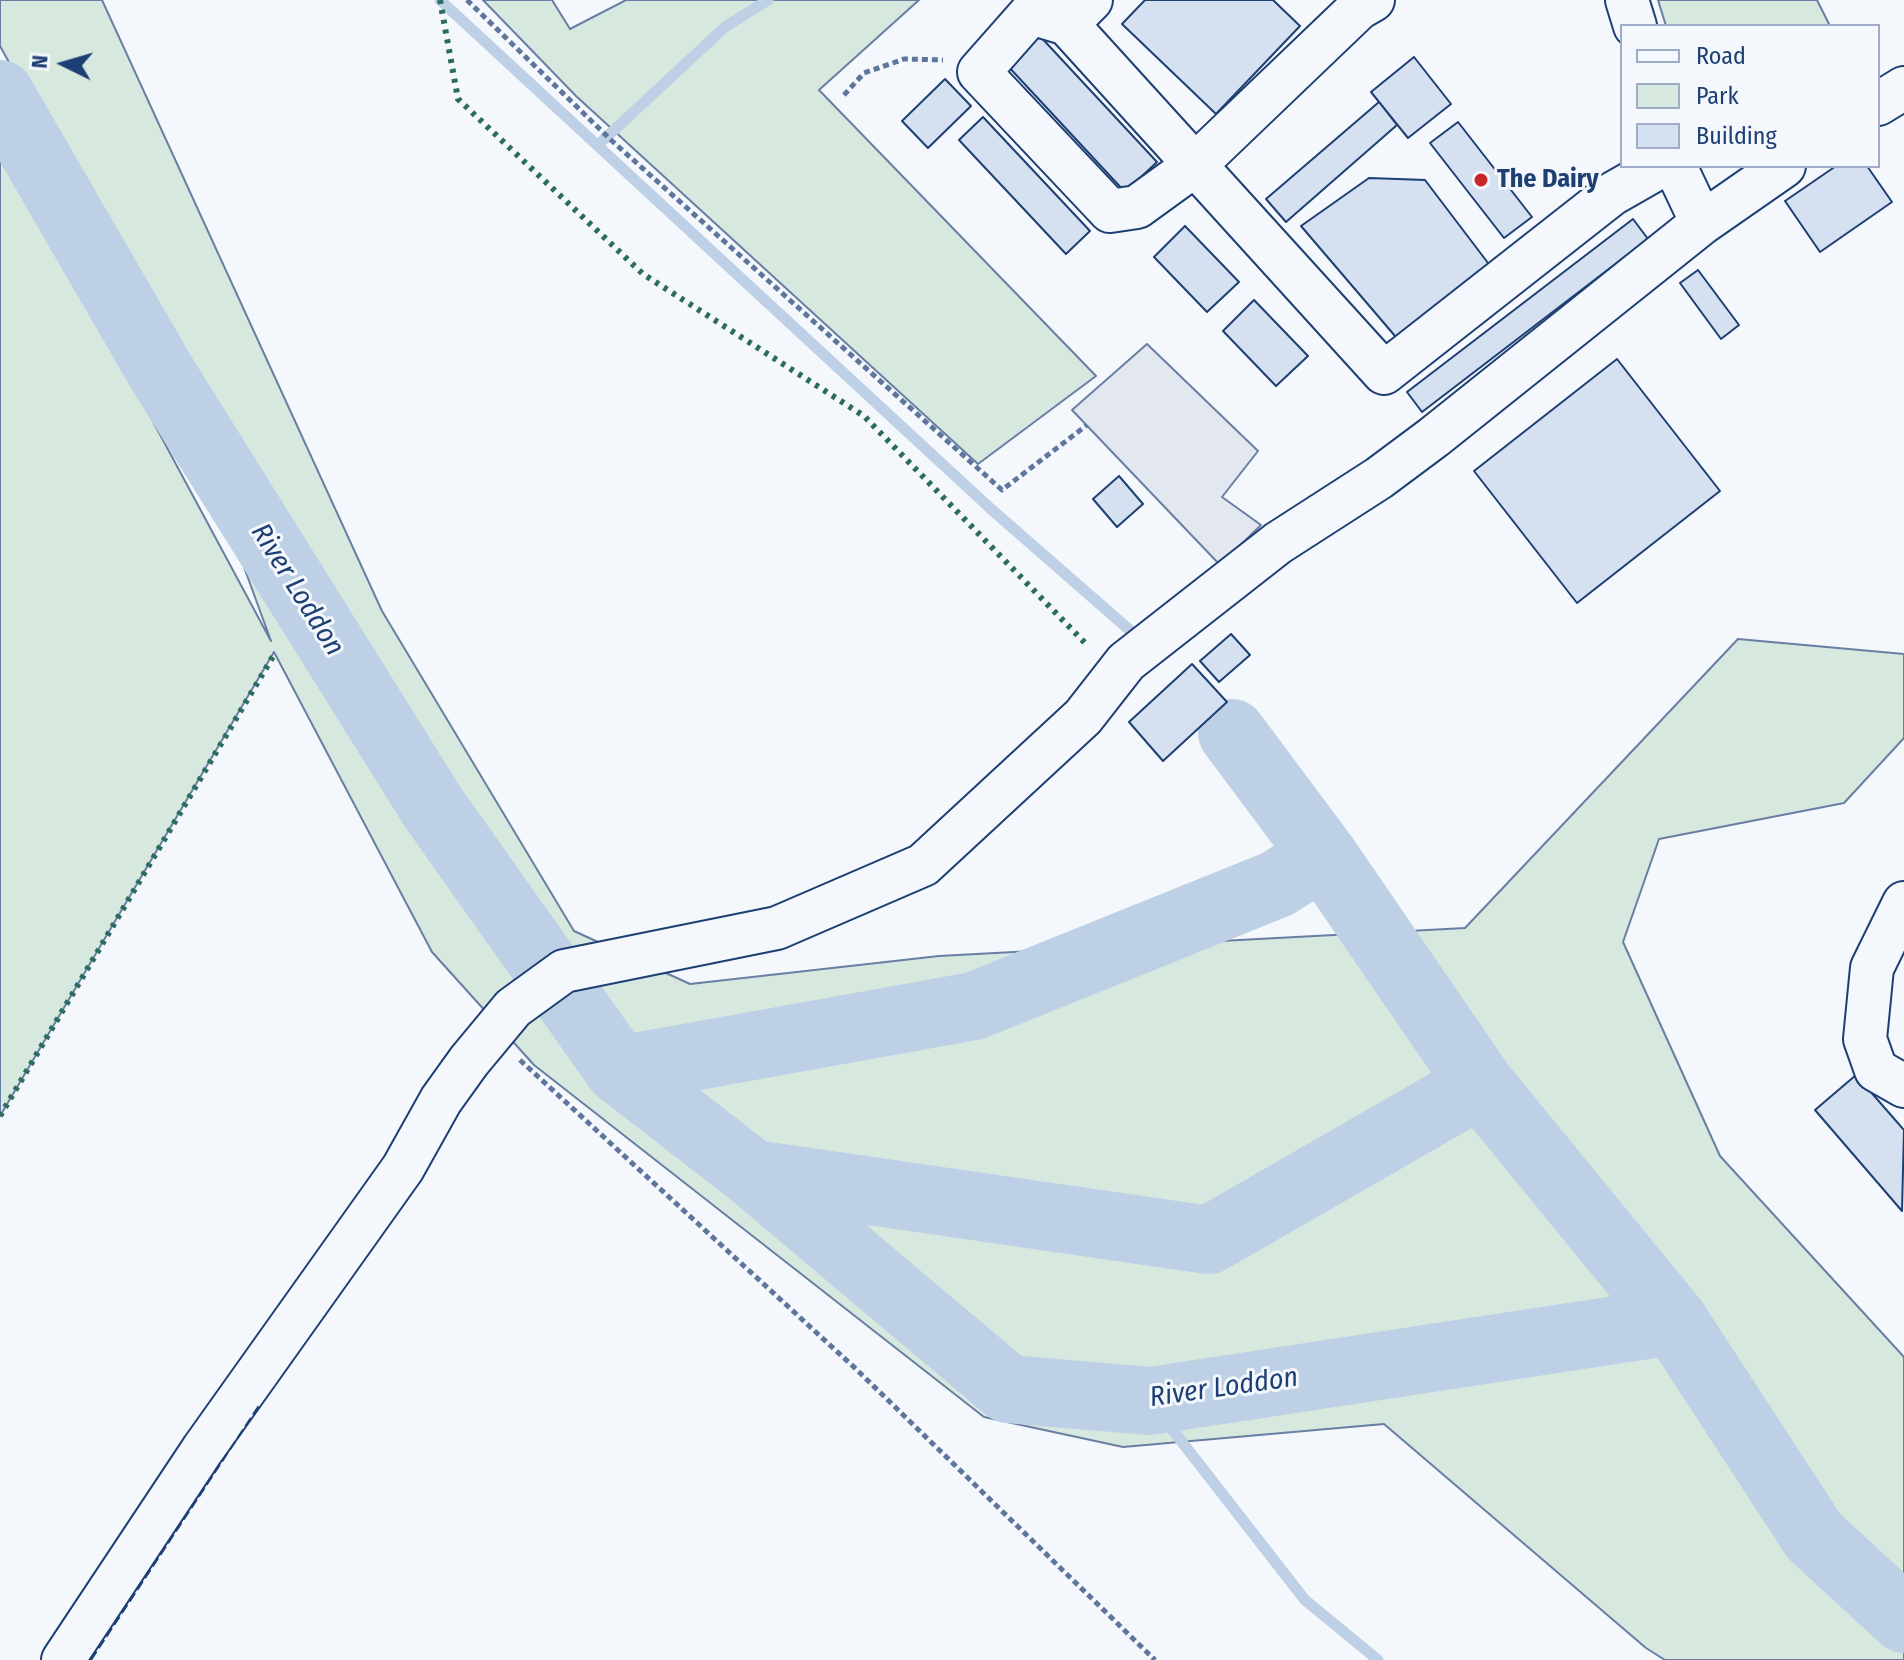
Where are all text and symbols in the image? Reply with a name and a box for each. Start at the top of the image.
north arrow [24,24,104,104]
legend [1620,24,1880,168]
text: Road [1696,42,1746,70]
text: N [26,54,54,70]
text: Park [1696,82,1739,110]
text: Building [1696,122,1777,150]
place label: The Dairy [1497,164,1599,196]
marker: The Dairy [1472,171,1490,189]
water label: River Loddon [243,518,351,662]
water label: River Loddon [1148,1361,1300,1415]

